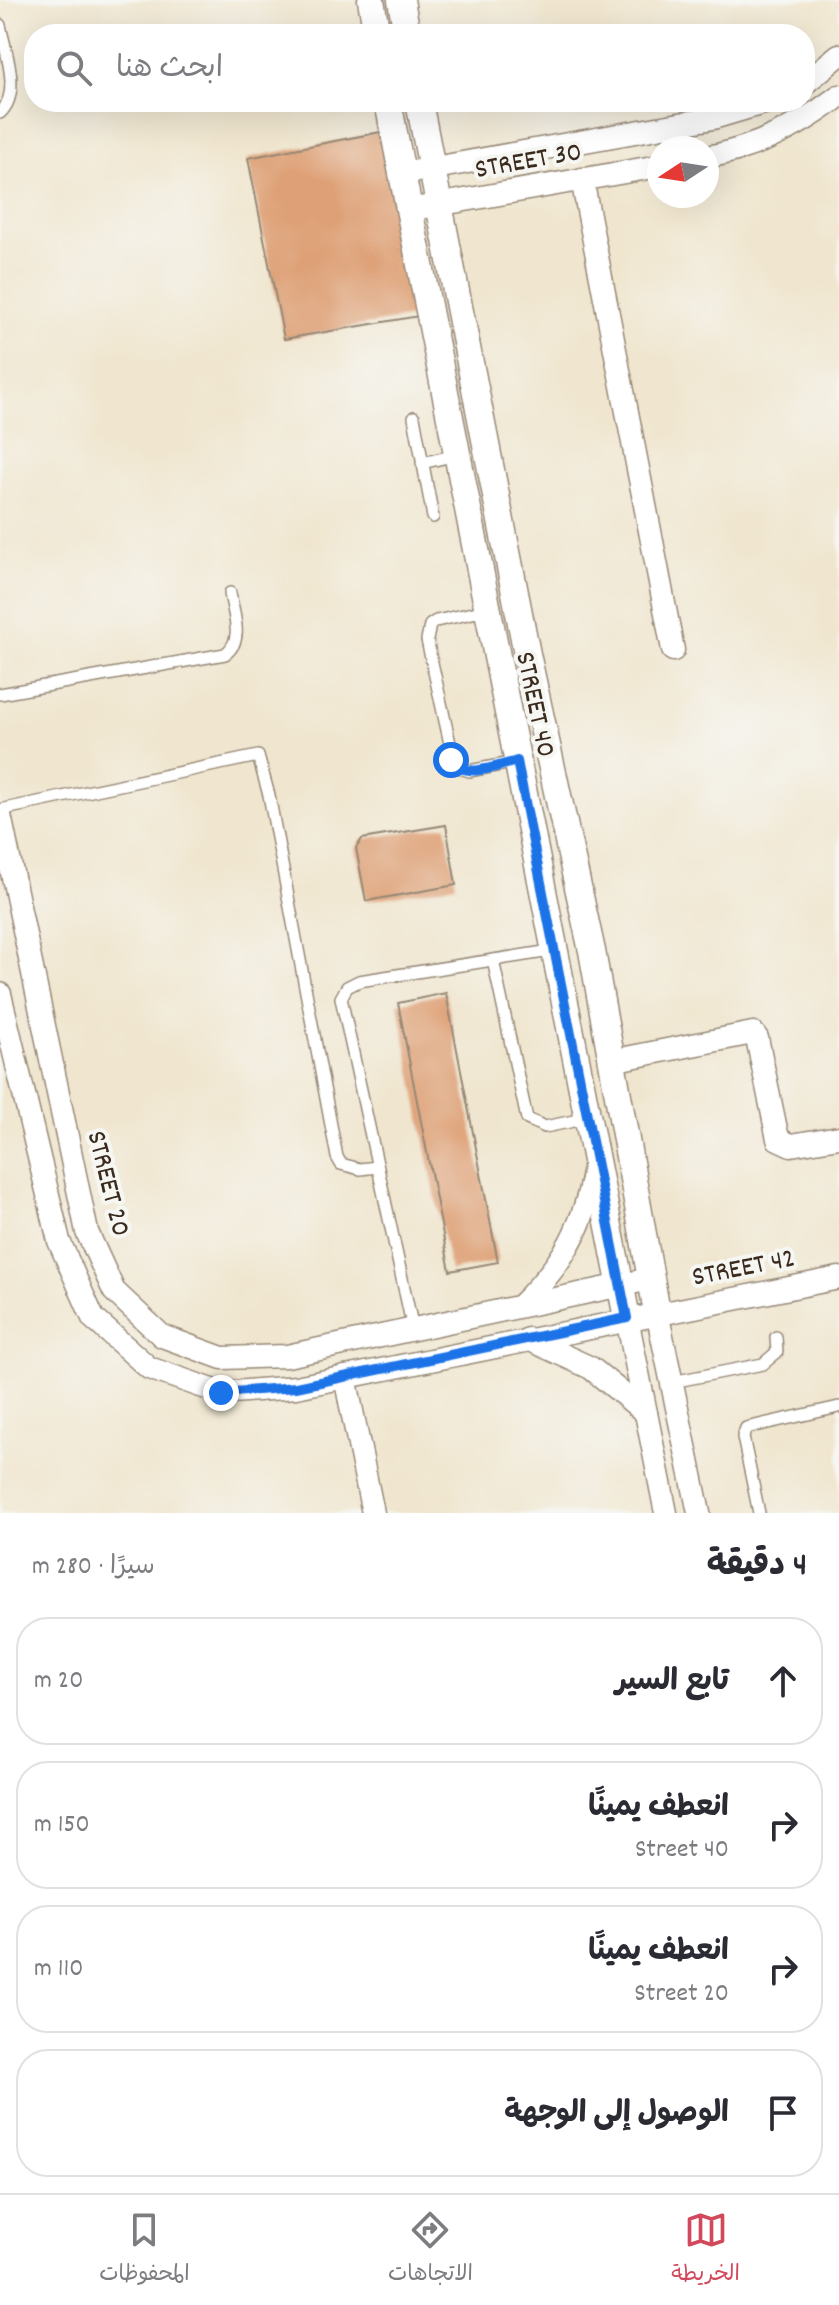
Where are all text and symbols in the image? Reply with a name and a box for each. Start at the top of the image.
search box [24,24,815,112]
icon: search [52,46,96,90]
text: ابحث هنا [116,49,223,92]
street label: STREET 30 [472,134,585,192]
north arrow [647,136,719,208]
street label: STREET 40 [502,648,564,762]
route start [433,742,469,778]
street label: STREET 20 [74,1127,139,1241]
street label: STREET 42 [689,1240,799,1299]
route end [203,1375,239,1411]
text: 4 دقيقة [707,1543,807,1592]
text: سيرًا · 280 m [32,1549,155,1586]
icon: ahead [761,1659,805,1703]
text: تابع السير [615,1662,729,1705]
text: 20 m [34,1663,83,1700]
text: انعطف يمينًا [588,1788,729,1831]
icon: right [761,1803,805,1847]
text: 150 m [34,1807,90,1844]
text: Street 40 [635,1832,729,1869]
text: انعطف يمينًا [588,1932,729,1975]
icon: right [761,1947,805,1991]
text: 110 m [34,1951,83,1988]
text: Street 20 [634,1976,729,2013]
icon: arrive [761,2091,805,2135]
text: الوصول إلى الوجهة [504,2094,729,2137]
tab: المحفوظات [99,2208,190,2292]
tab: الاتجاهات [388,2208,473,2292]
tab: الخريطة [671,2208,740,2292]

